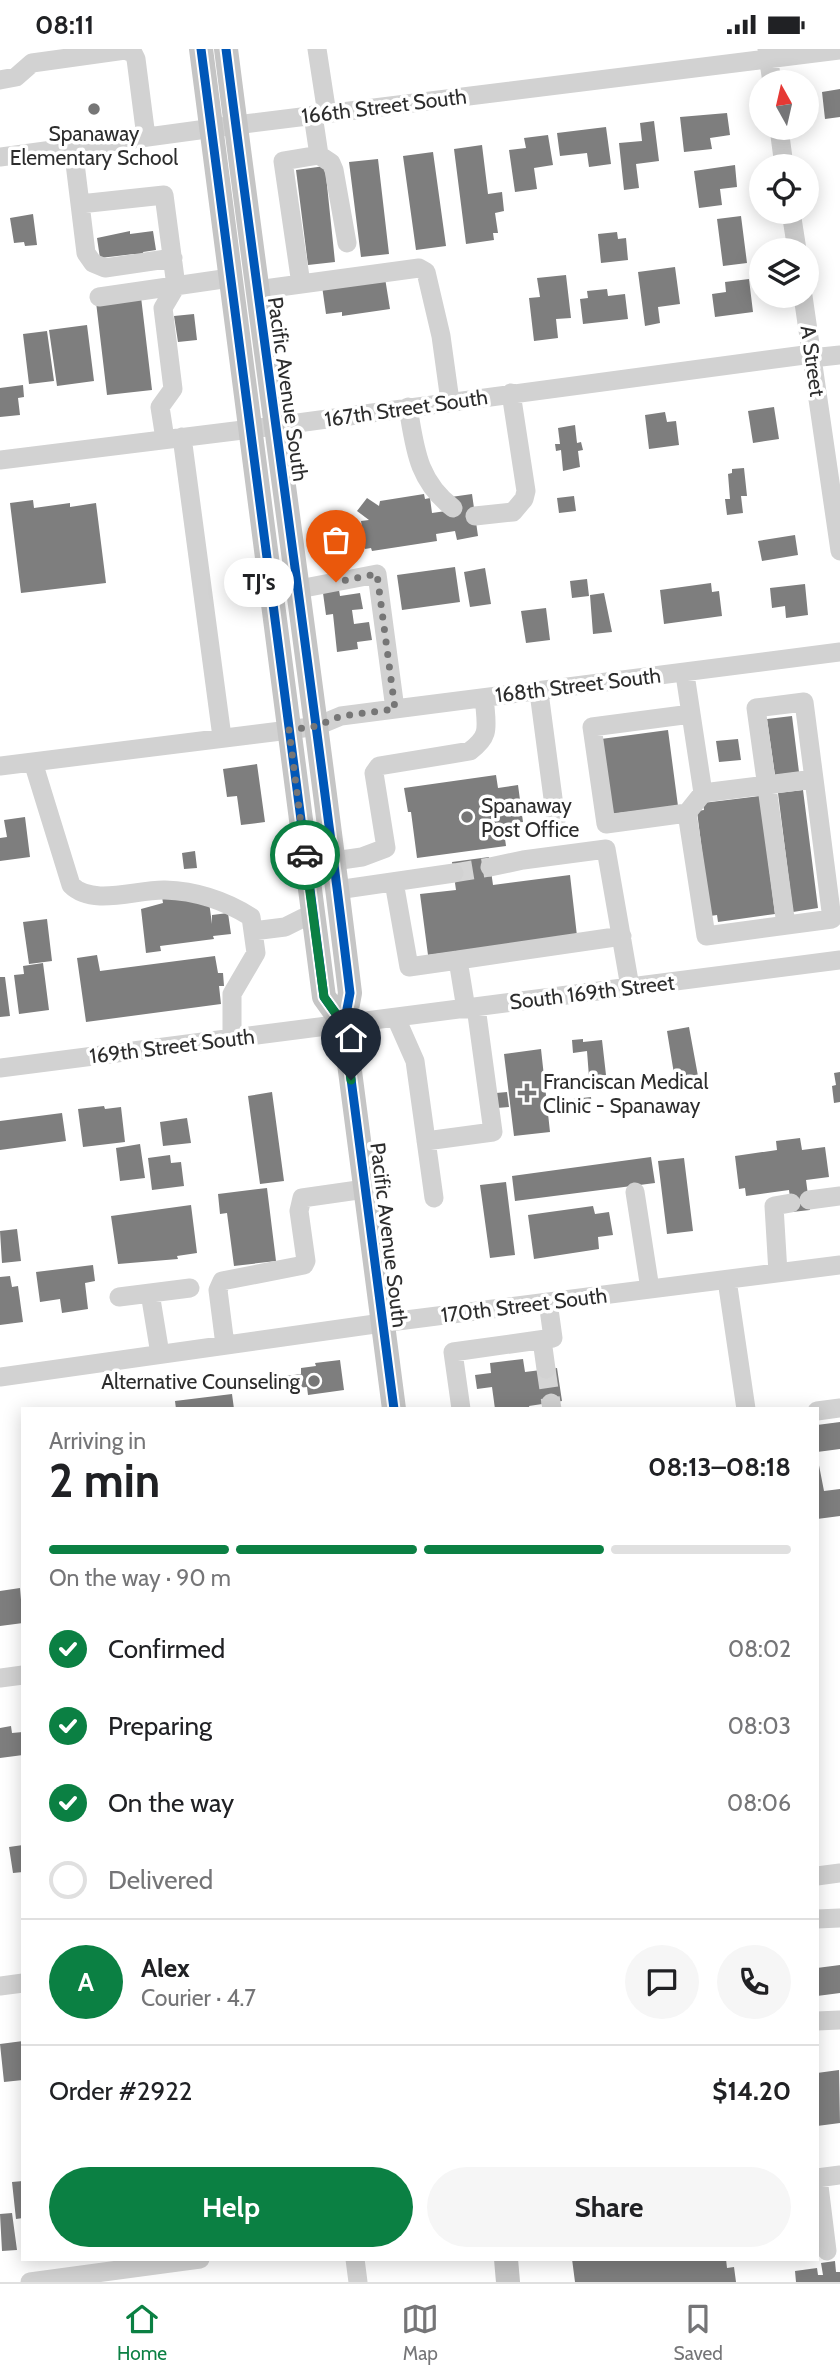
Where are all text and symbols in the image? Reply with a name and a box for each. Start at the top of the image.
text: 08:11 [35,9,94,41]
north arrow [749,70,819,140]
map controls [749,70,819,308]
street label: 166th Street South [300,83,468,129]
marker: Spanaway Elementary School [86,101,102,117]
place label: Spanaway Elementary School [10,121,178,170]
button: locate [749,154,819,224]
button: layers [749,238,819,308]
street label: Pacific Avenue South [263,295,313,483]
street label: A Street [796,324,830,398]
street label: 167th Street South [323,384,489,432]
pin [306,510,366,582]
icon: bag [317,521,355,559]
callout: TJ's [224,557,294,607]
text: TJ's [243,568,275,596]
street label: 168th Street South [494,662,662,708]
place label: Spanaway Post Office [481,793,580,842]
marker: Spanaway Post Office [459,809,475,825]
courier [270,820,340,890]
icon: car [286,836,324,874]
street label: South 169th Street [508,969,676,1015]
pin [321,1008,381,1080]
icon: home [332,1019,370,1057]
street label: 169th Street South [88,1023,256,1069]
place label: Franciscan Medical Clinic - Spanaway [543,1069,708,1118]
marker: Franciscan Medical Clinic - Spanaway [517,1083,537,1103]
street label: Pacific Avenue South [365,1141,413,1329]
street label: 170th Street South [440,1282,608,1328]
place label: Alternative Counseling [101,1369,301,1394]
marker: Alternative Counseling [306,1373,322,1389]
text: Arriving in [49,1427,146,1455]
text: 08:13–08:18 [648,1451,791,1483]
text: 2 min [49,1453,160,1509]
text: On the way · 90 m [49,1564,231,1592]
icon: check [49,1630,87,1668]
text: Confirmed [108,1633,225,1665]
text: 08:02 [728,1635,791,1663]
icon: check [49,1707,87,1745]
text: Preparing [108,1710,212,1742]
text: 08:03 [728,1712,791,1740]
icon: check [49,1784,87,1822]
text: On the way [108,1787,234,1819]
text: 08:06 [727,1789,791,1817]
text: Delivered [108,1864,213,1896]
button: chat [625,1945,699,2019]
button: phone [717,1945,791,2019]
text: Alex [141,1952,190,1984]
text: A [78,1966,94,1998]
text: Courier · 4.7 [141,1984,256,2012]
text: Order #2922 [49,2075,192,2107]
text: $14.20 [712,2075,791,2107]
button: Help [49,2167,413,2247]
button: Share [427,2167,791,2247]
tab: Home [117,2300,167,2365]
tab: Map [401,2300,439,2365]
tab: Saved [674,2300,723,2365]

